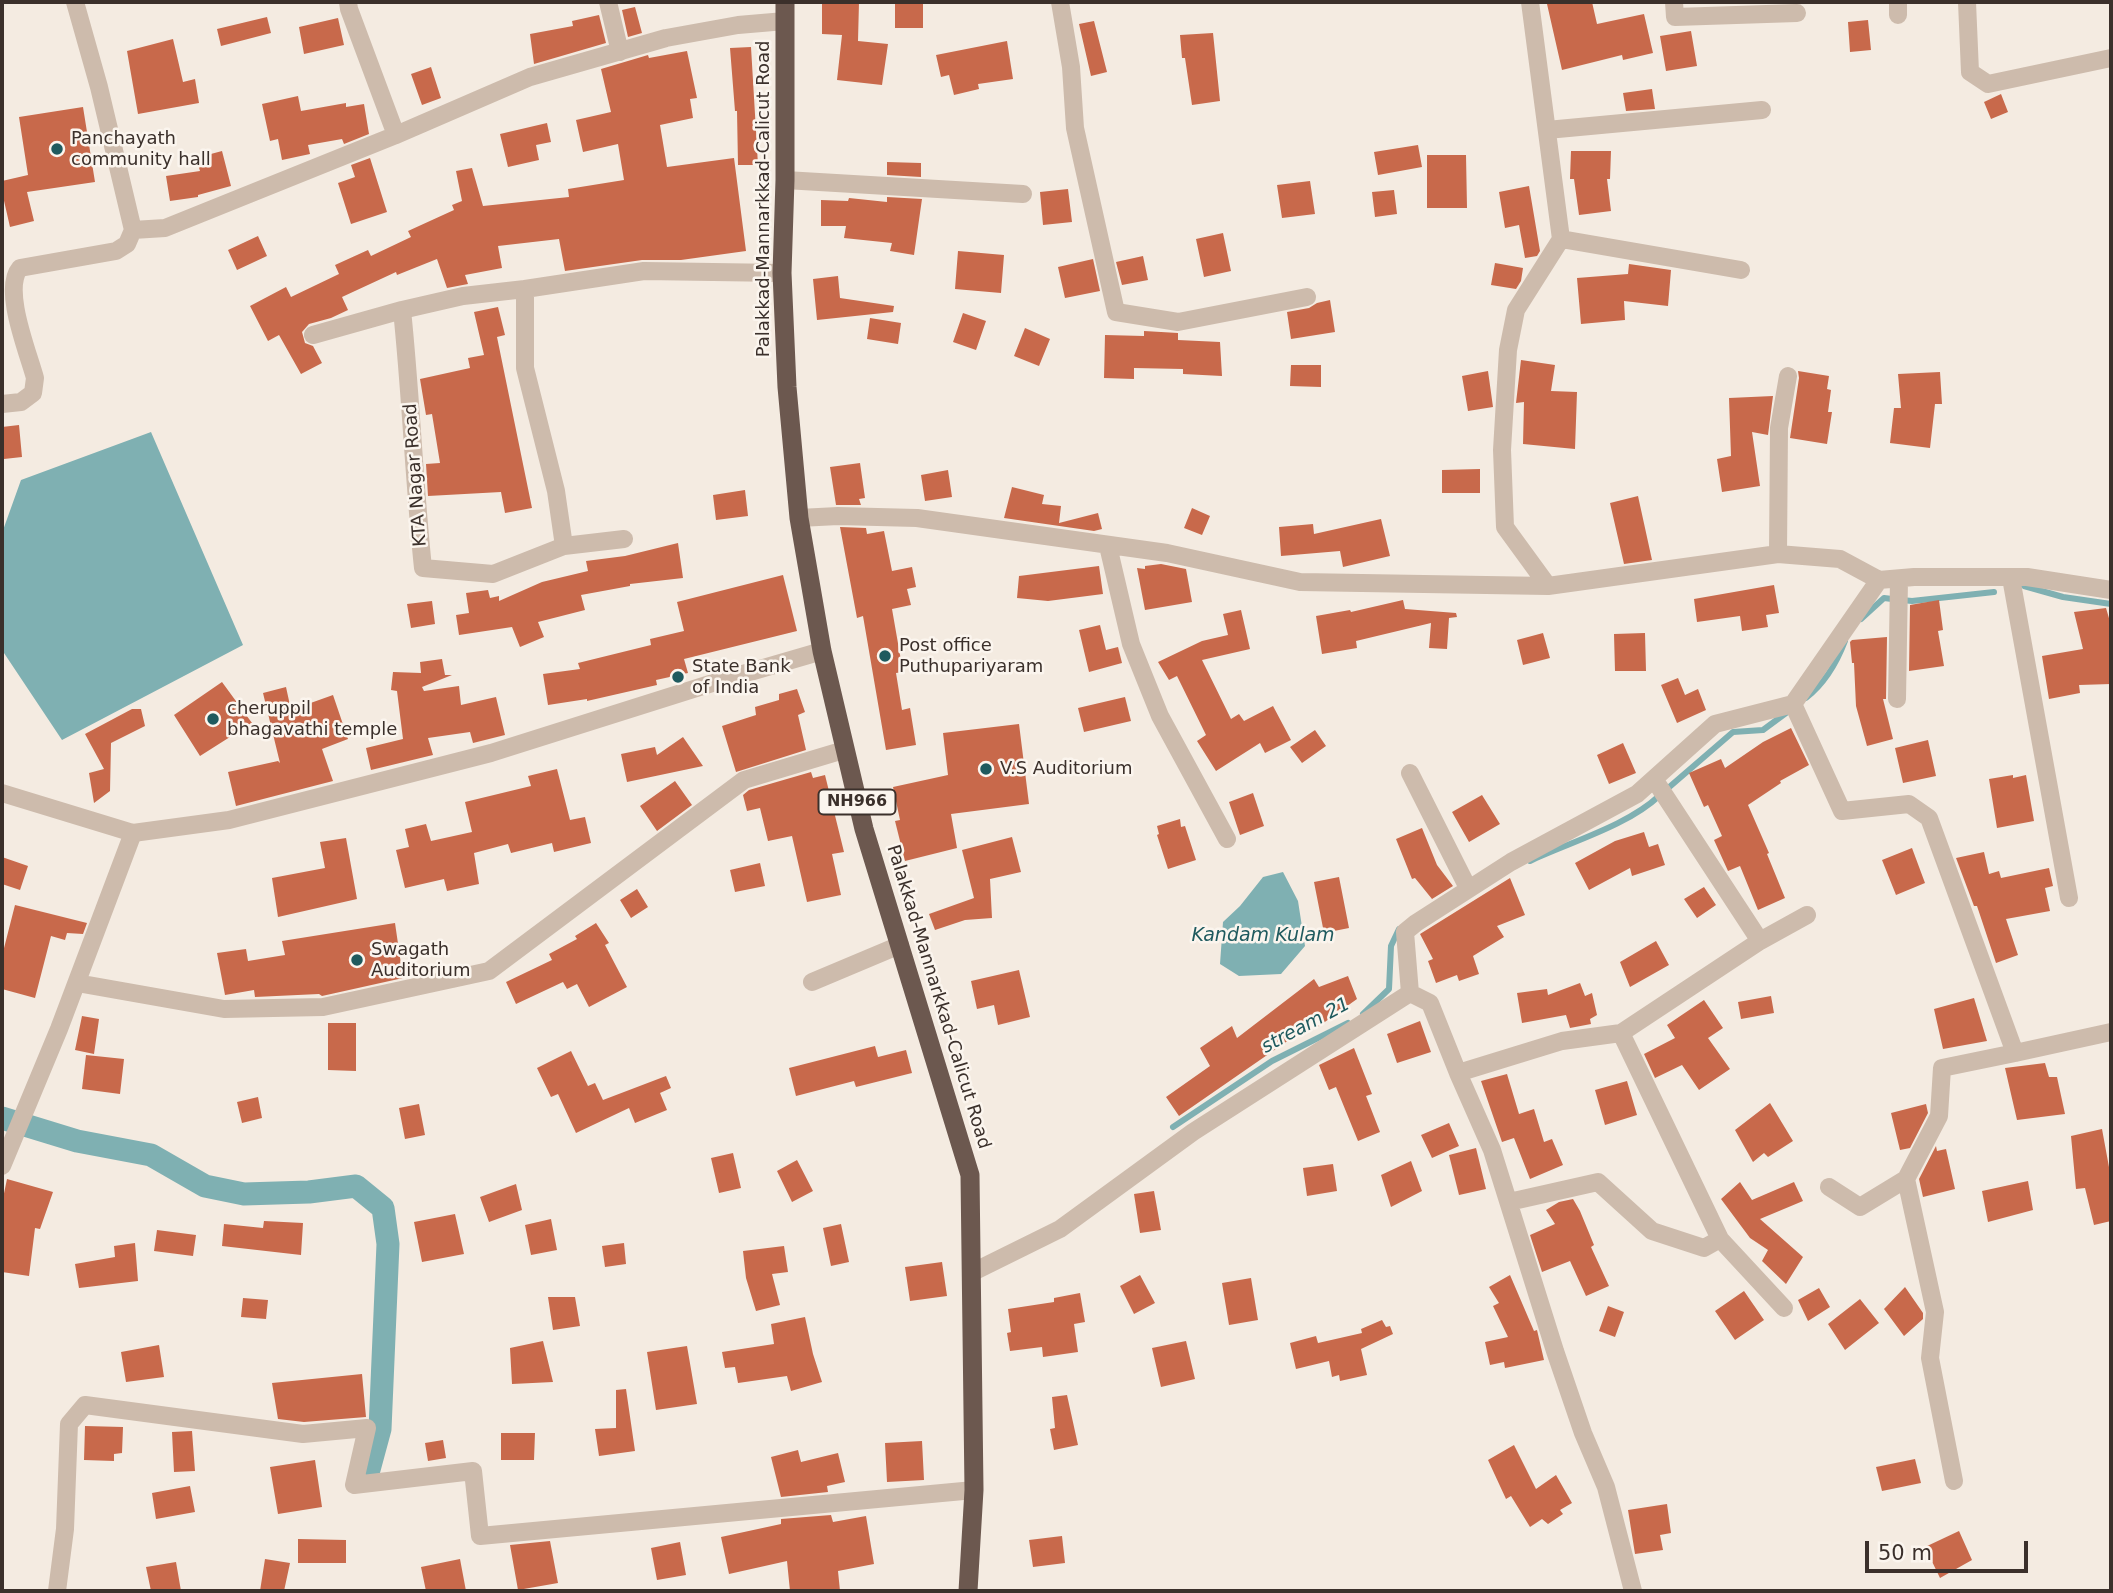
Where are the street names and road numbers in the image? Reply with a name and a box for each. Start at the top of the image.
street label: Palakkad-Mannarkkad-Calicut Road [753,41,775,357]
street label: KTA Nagar Road [400,403,432,547]
road number: NH966 [818,790,896,814]
street label: Palakkad-Mannarkkad-Calicut Road [881,842,995,1152]

